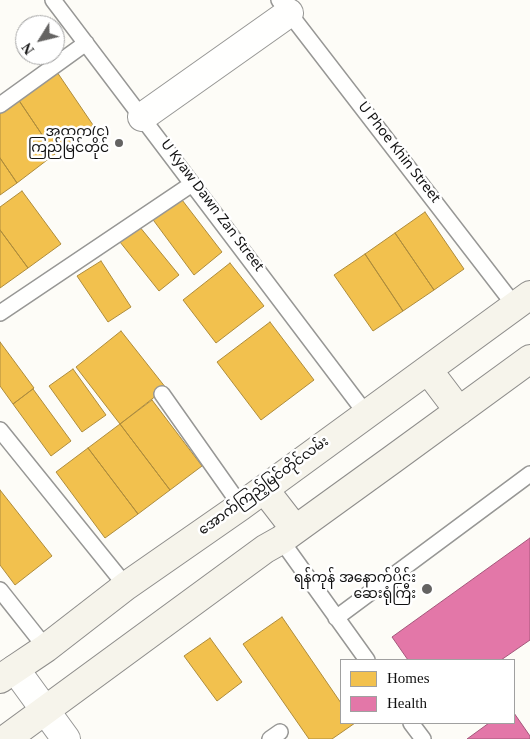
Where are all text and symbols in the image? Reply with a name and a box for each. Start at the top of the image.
north arrow [15,15,65,65]
text: N [19,40,37,57]
street label: U Phoe Khin Street [352,100,442,208]
place label: အထက(၄) ကြည်မြင်တိုင် [28,127,109,160]
marker: အထက(၄) ကြည်မြင်တိုင် [113,137,125,149]
street label: U Kyaw Dawn Zan Street [155,138,265,276]
street label: အောက်ကြည့်မြင်တိုင်လမ်း [197,435,333,541]
place label: ရန်ကုန် အနောက်ပိုင်း ဆေးရုံကြီး [294,573,416,606]
marker: ရန်ကုန် အနောက်ပိုင်း ဆေးရုံကြီး [420,582,434,596]
legend [340,659,515,724]
text: Homes [387,670,430,686]
text: Health [387,695,427,711]

